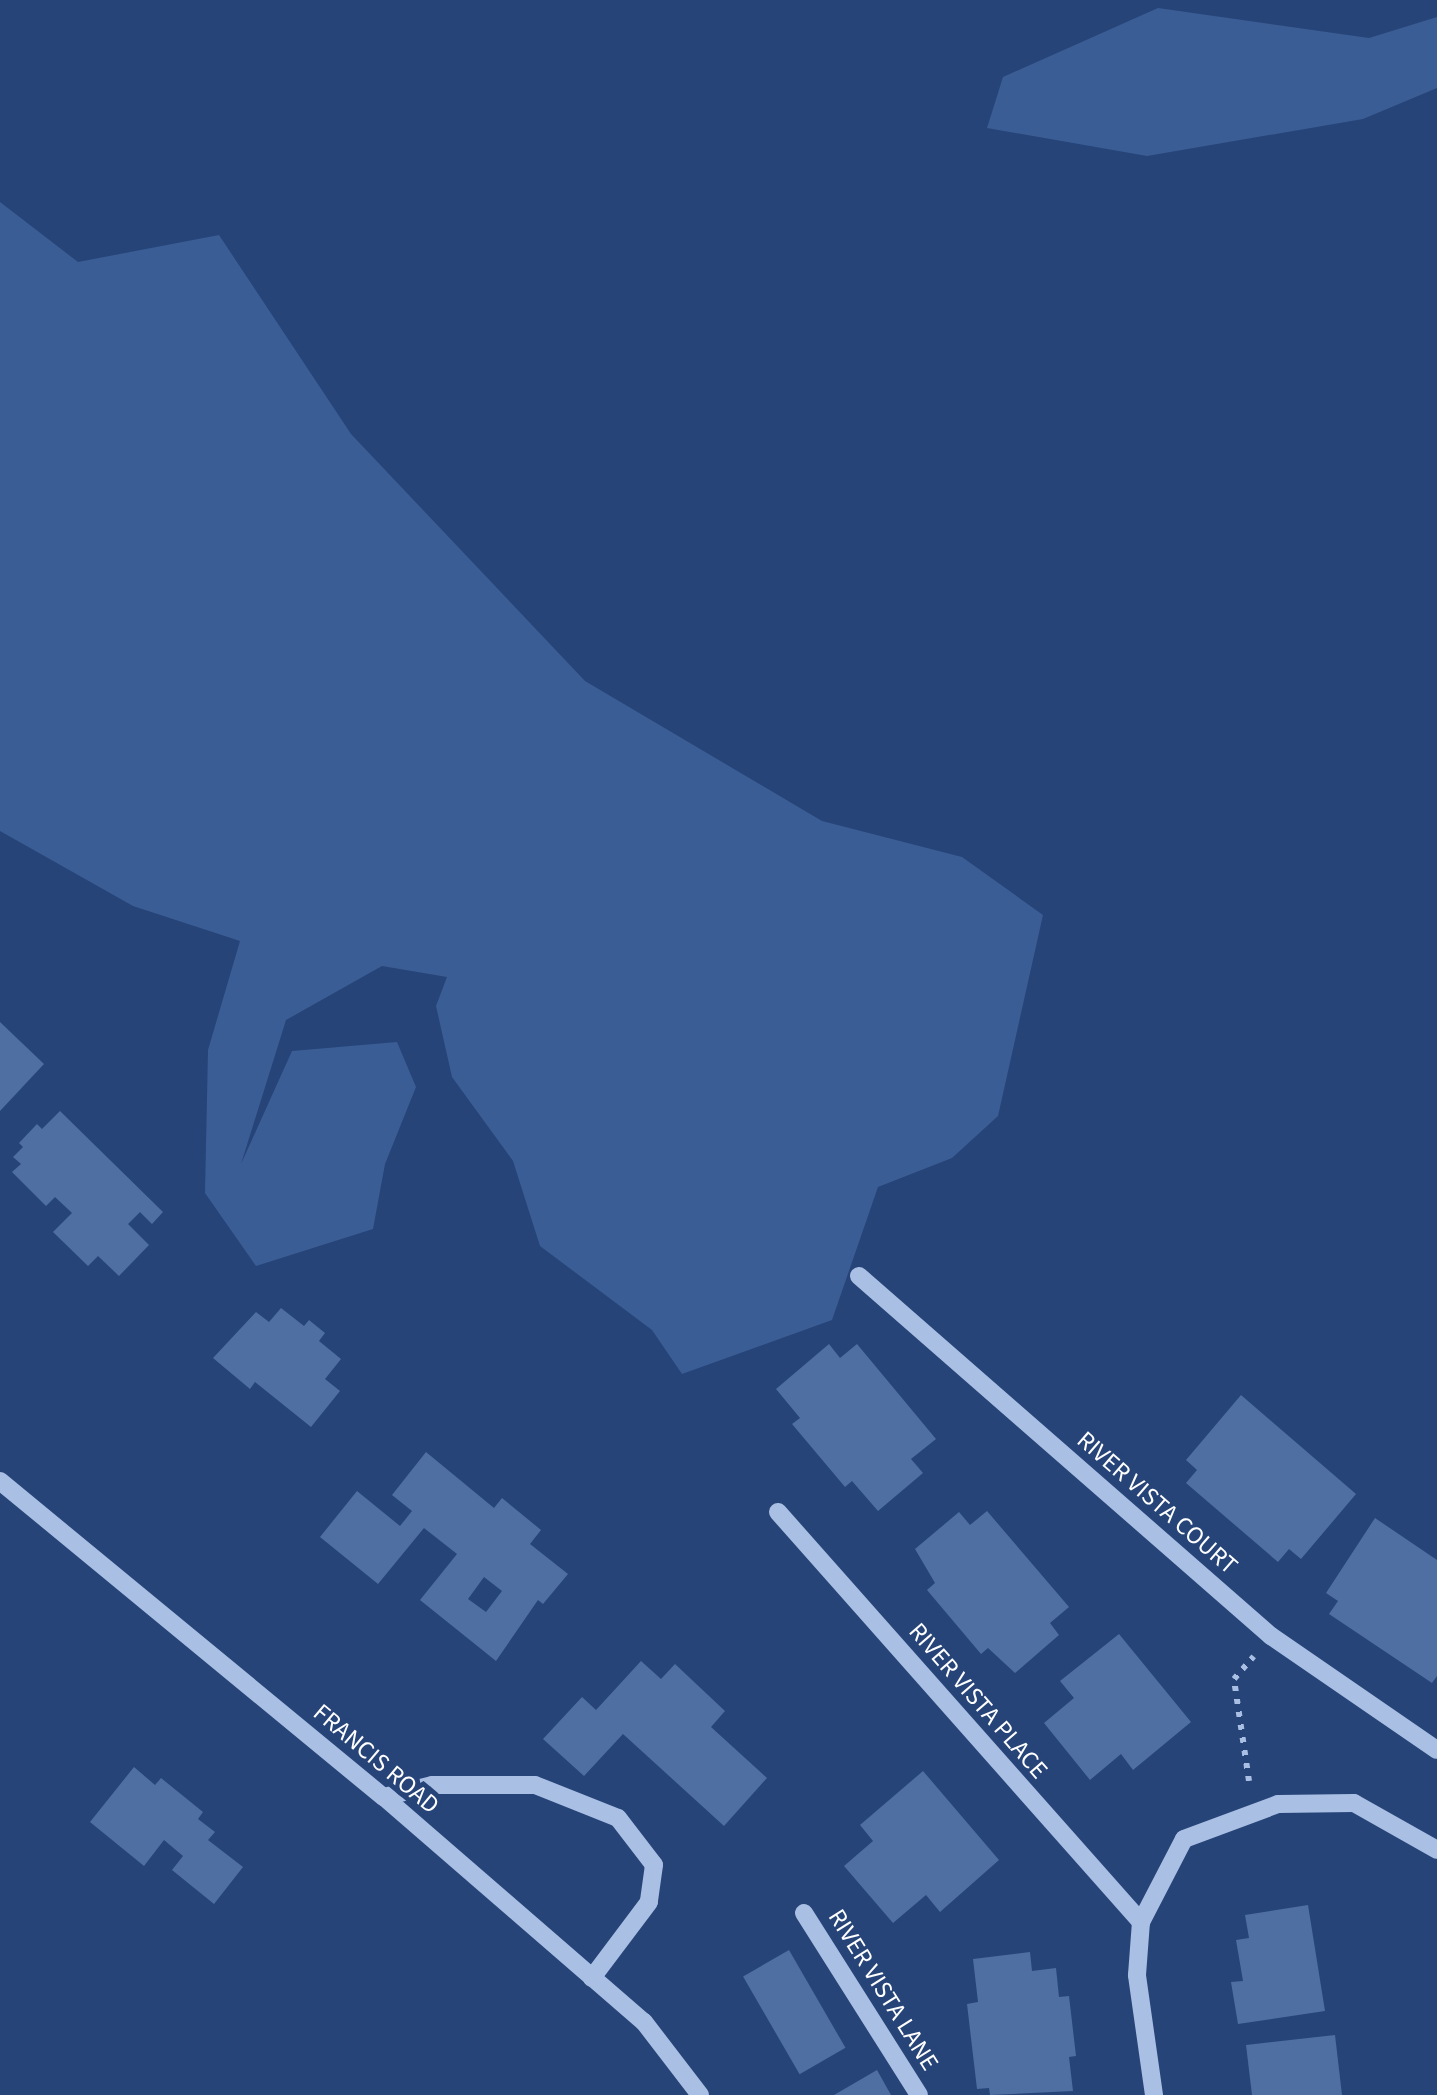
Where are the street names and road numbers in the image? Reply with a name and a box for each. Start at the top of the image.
street label: RIVER VISTA COURT [1071,1425,1243,1581]
street label: RIVER VISTA PLACE [902,1617,1054,1785]
street label: FRANCIS ROAD [307,1698,445,1820]
street label: RIVER VISTA LANE [821,1904,945,2076]

